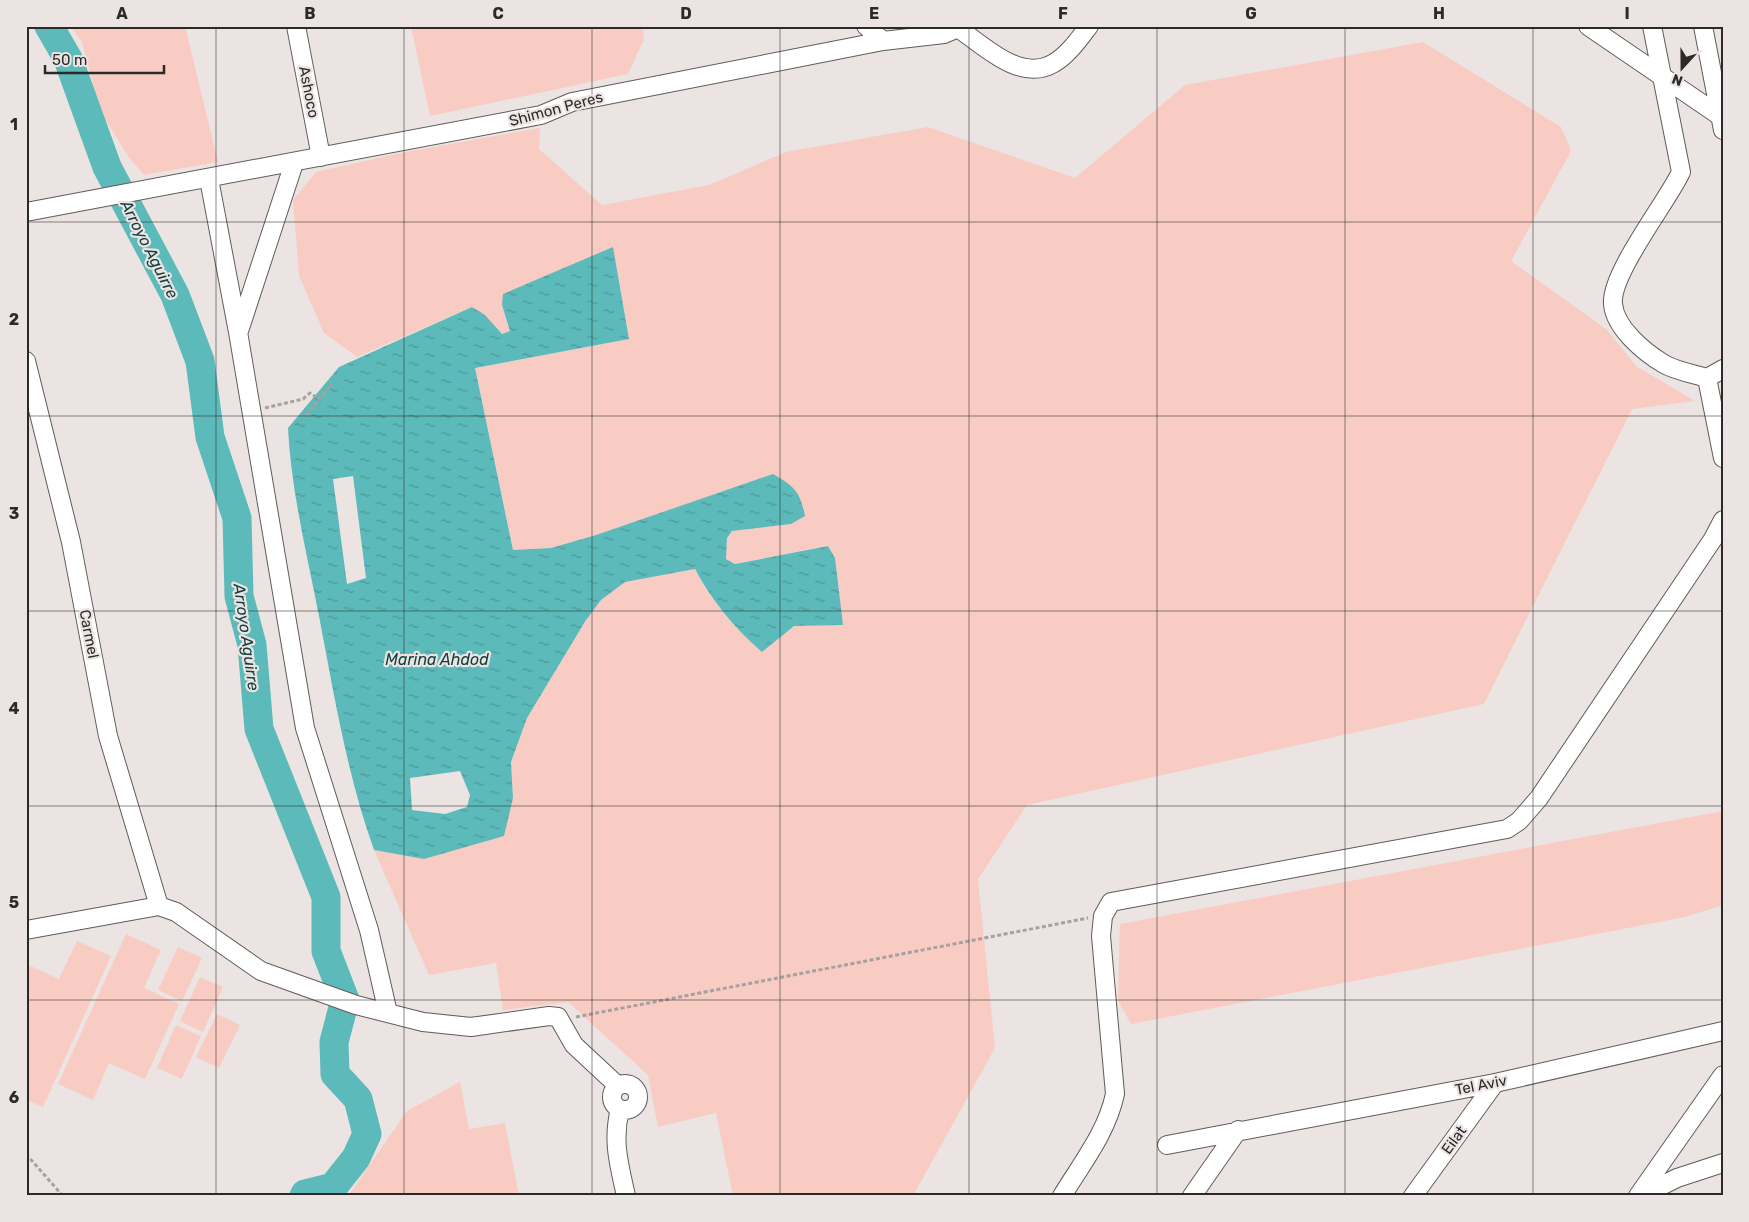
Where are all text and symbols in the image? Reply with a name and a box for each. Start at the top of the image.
text: A [116,4,128,23]
text: B [304,4,316,23]
text: C [492,4,504,23]
text: D [680,4,692,23]
text: E [869,4,879,23]
text: F [1058,4,1068,23]
text: G [1245,4,1257,23]
text: H [1433,4,1445,23]
text: I [1624,4,1630,23]
scale bar [45,42,164,74]
north arrow [1656,42,1706,92]
text: 50 m [52,51,87,69]
street label: Ashoco [295,65,323,119]
text: N [1670,70,1685,89]
street label: Shimon Peres [507,88,605,130]
text: 1 [10,115,18,134]
water label: Arroyo Aguirre [116,196,182,302]
text: 2 [9,310,19,329]
text: 3 [9,504,19,523]
water label: Arroyo Aguirre [229,581,263,692]
street label: Carmel [75,608,103,660]
water label: Marina Ahdod [385,650,489,669]
text: 4 [9,699,20,718]
text: 5 [9,893,19,912]
street label: Tel Aviv [1454,1071,1508,1099]
text: 6 [9,1088,19,1107]
street label: Eilat [1438,1122,1470,1158]

